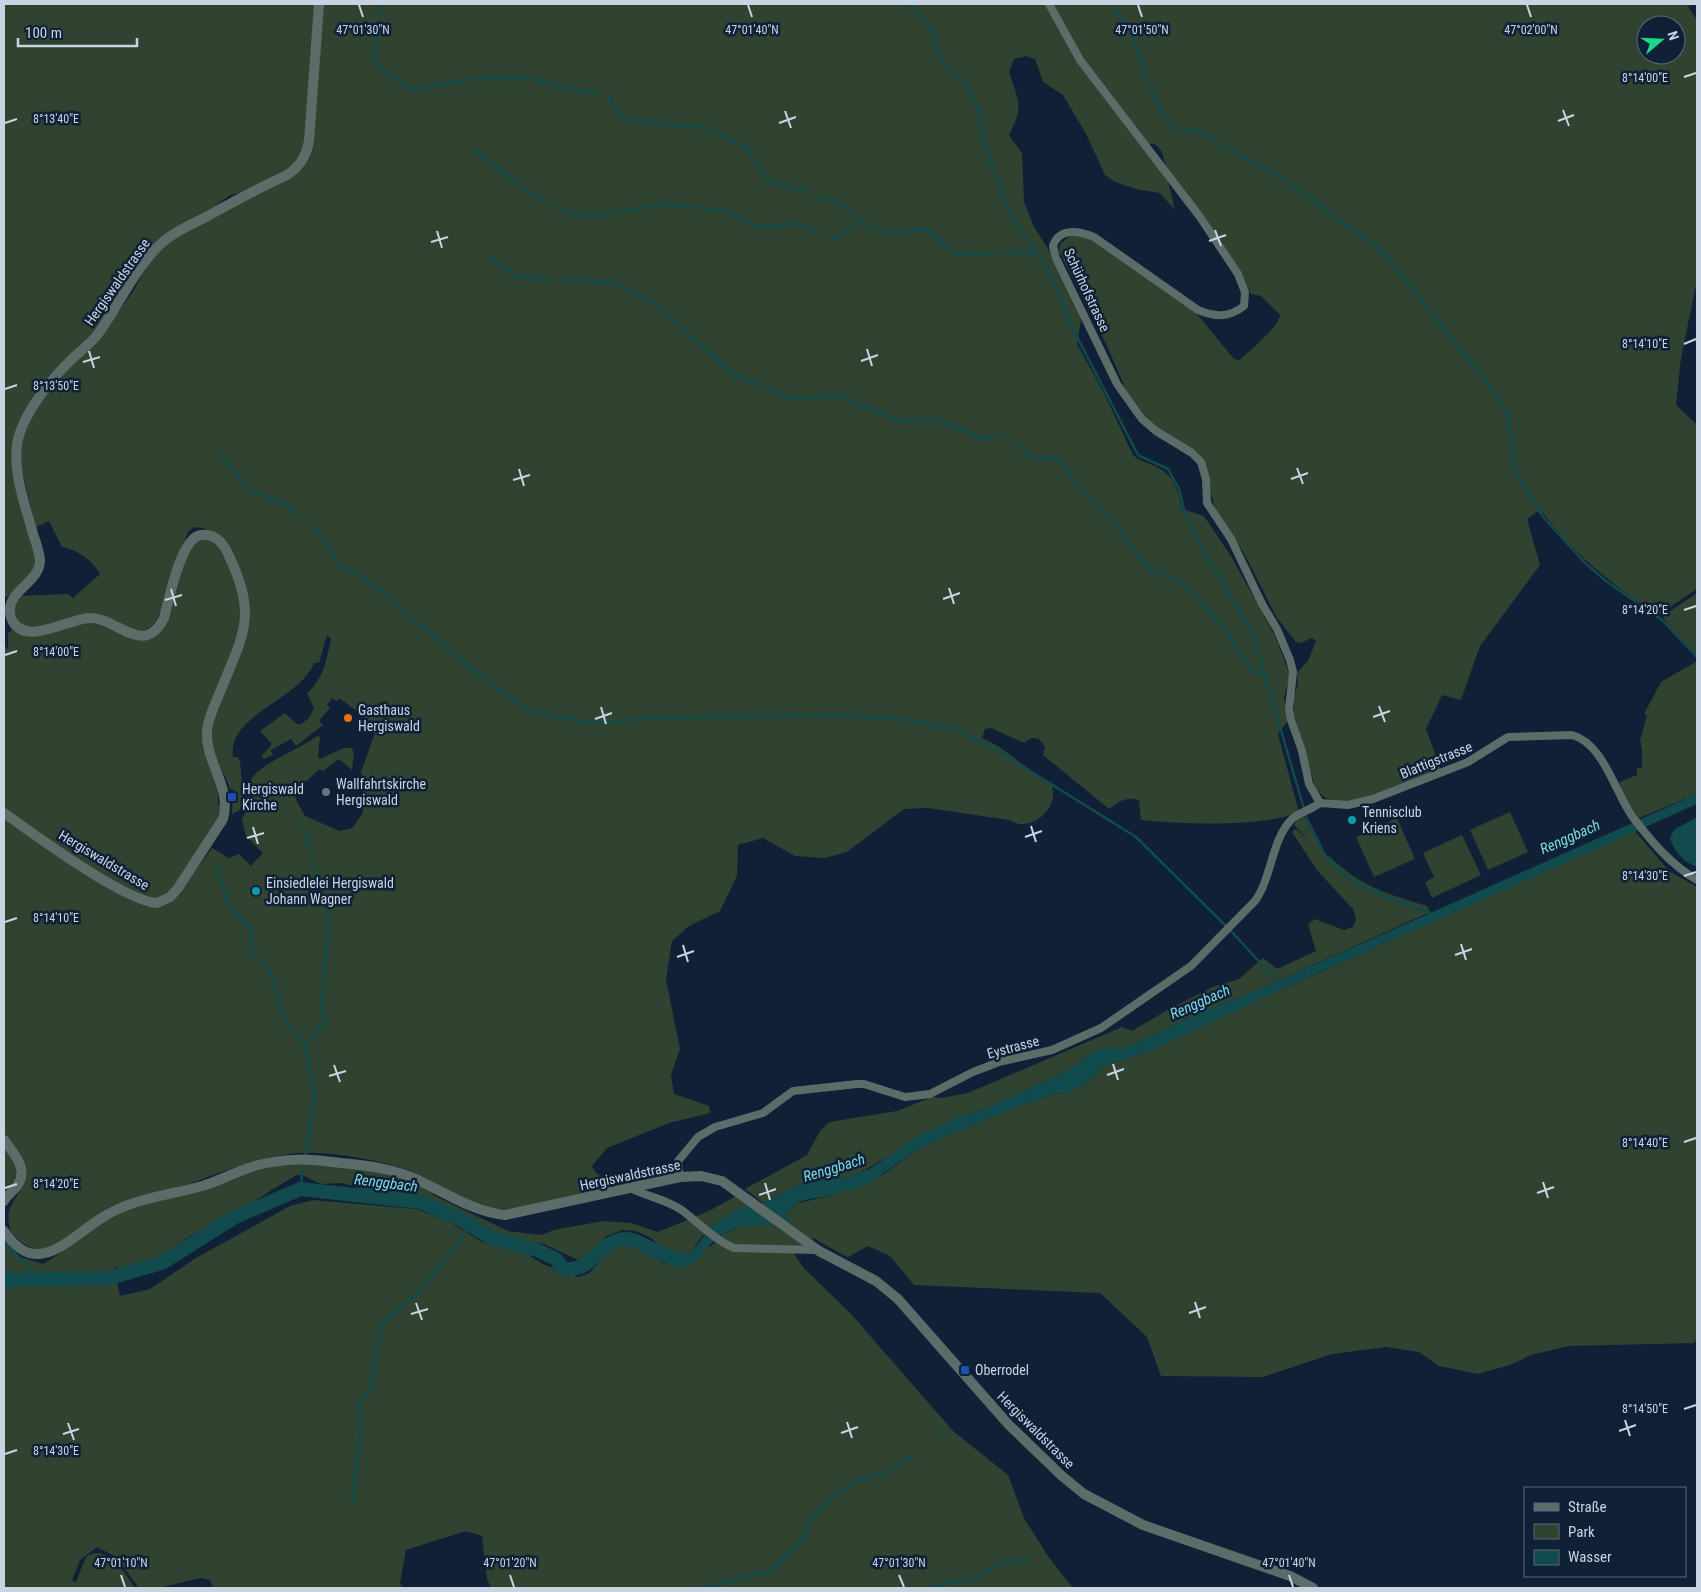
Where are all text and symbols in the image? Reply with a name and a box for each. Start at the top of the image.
scale bar [18,15,136,47]
north arrow [1636,15,1686,65]
text: 47°01'30"N [336,23,390,37]
text: 47°01'40"N [725,23,779,37]
text: 47°01'50"N [1115,23,1169,37]
text: 47°02'00"N [1504,23,1558,37]
text: 100 m [25,24,62,42]
text: N [1664,29,1682,42]
text: 8°14'00"E [1622,71,1668,85]
text: 8°13'40"E [33,112,79,126]
street label: Hergiswaldstrasse [81,235,153,329]
street label: Schürhofstrasse [1061,246,1114,335]
text: 8°14'10"E [1622,337,1668,351]
text: 8°13'50"E [33,379,79,393]
text: 8°14'20"E [1622,603,1668,617]
text: 8°14'00"E [33,645,79,659]
place label: Gasthaus Hergiswald [358,702,420,734]
marker: Gasthaus Hergiswald [342,712,354,724]
street label: Blattigstrasse [1398,738,1475,782]
place label: Wallfahrtskirche Hergiswald [336,776,426,808]
place label: Hergiswald Kirche [242,781,304,813]
marker: Wallfahrtskirche Hergiswald [320,786,332,798]
marker: Hergiswald Kirche [226,791,238,803]
place label: Tennisclub Kriens [1362,804,1422,836]
marker: Tennisclub Kriens [1346,814,1358,826]
water label: Renggbach [1537,816,1603,858]
street label: Hergiswaldstrasse [56,827,152,893]
text: 8°14'30"E [1622,869,1668,883]
place label: Einsiedlelei Hergiswald Johann Wagner [266,875,394,907]
marker: Einsiedlelei Hergiswald Johann Wagner [250,885,262,897]
text: 8°14'10"E [33,911,79,925]
water label: Renggbach [1167,981,1233,1023]
street label: Eystrasse [985,1032,1041,1062]
text: 8°14'40"E [1622,1136,1668,1150]
water label: Renggbach [801,1150,867,1186]
street label: Hergiswaldstrasse [578,1156,682,1193]
water label: Renggbach [353,1170,419,1196]
text: 8°14'20"E [33,1177,79,1191]
place label: Oberrodel [975,1362,1029,1378]
marker: Oberrodel [959,1364,971,1376]
street label: Hergiswaldstrasse [994,1388,1078,1472]
text: 8°14'50"E [1622,1402,1668,1416]
text: 8°14'30"E [33,1444,79,1458]
legend [1524,1487,1686,1577]
text: Straße [1568,1498,1607,1516]
text: Park [1568,1523,1595,1541]
text: Wasser [1568,1548,1612,1566]
text: 47°01'10"N [94,1556,148,1570]
text: 47°01'20"N [483,1556,537,1570]
text: 47°01'30"N [872,1556,926,1570]
text: 47°01'40"N [1262,1556,1316,1570]

